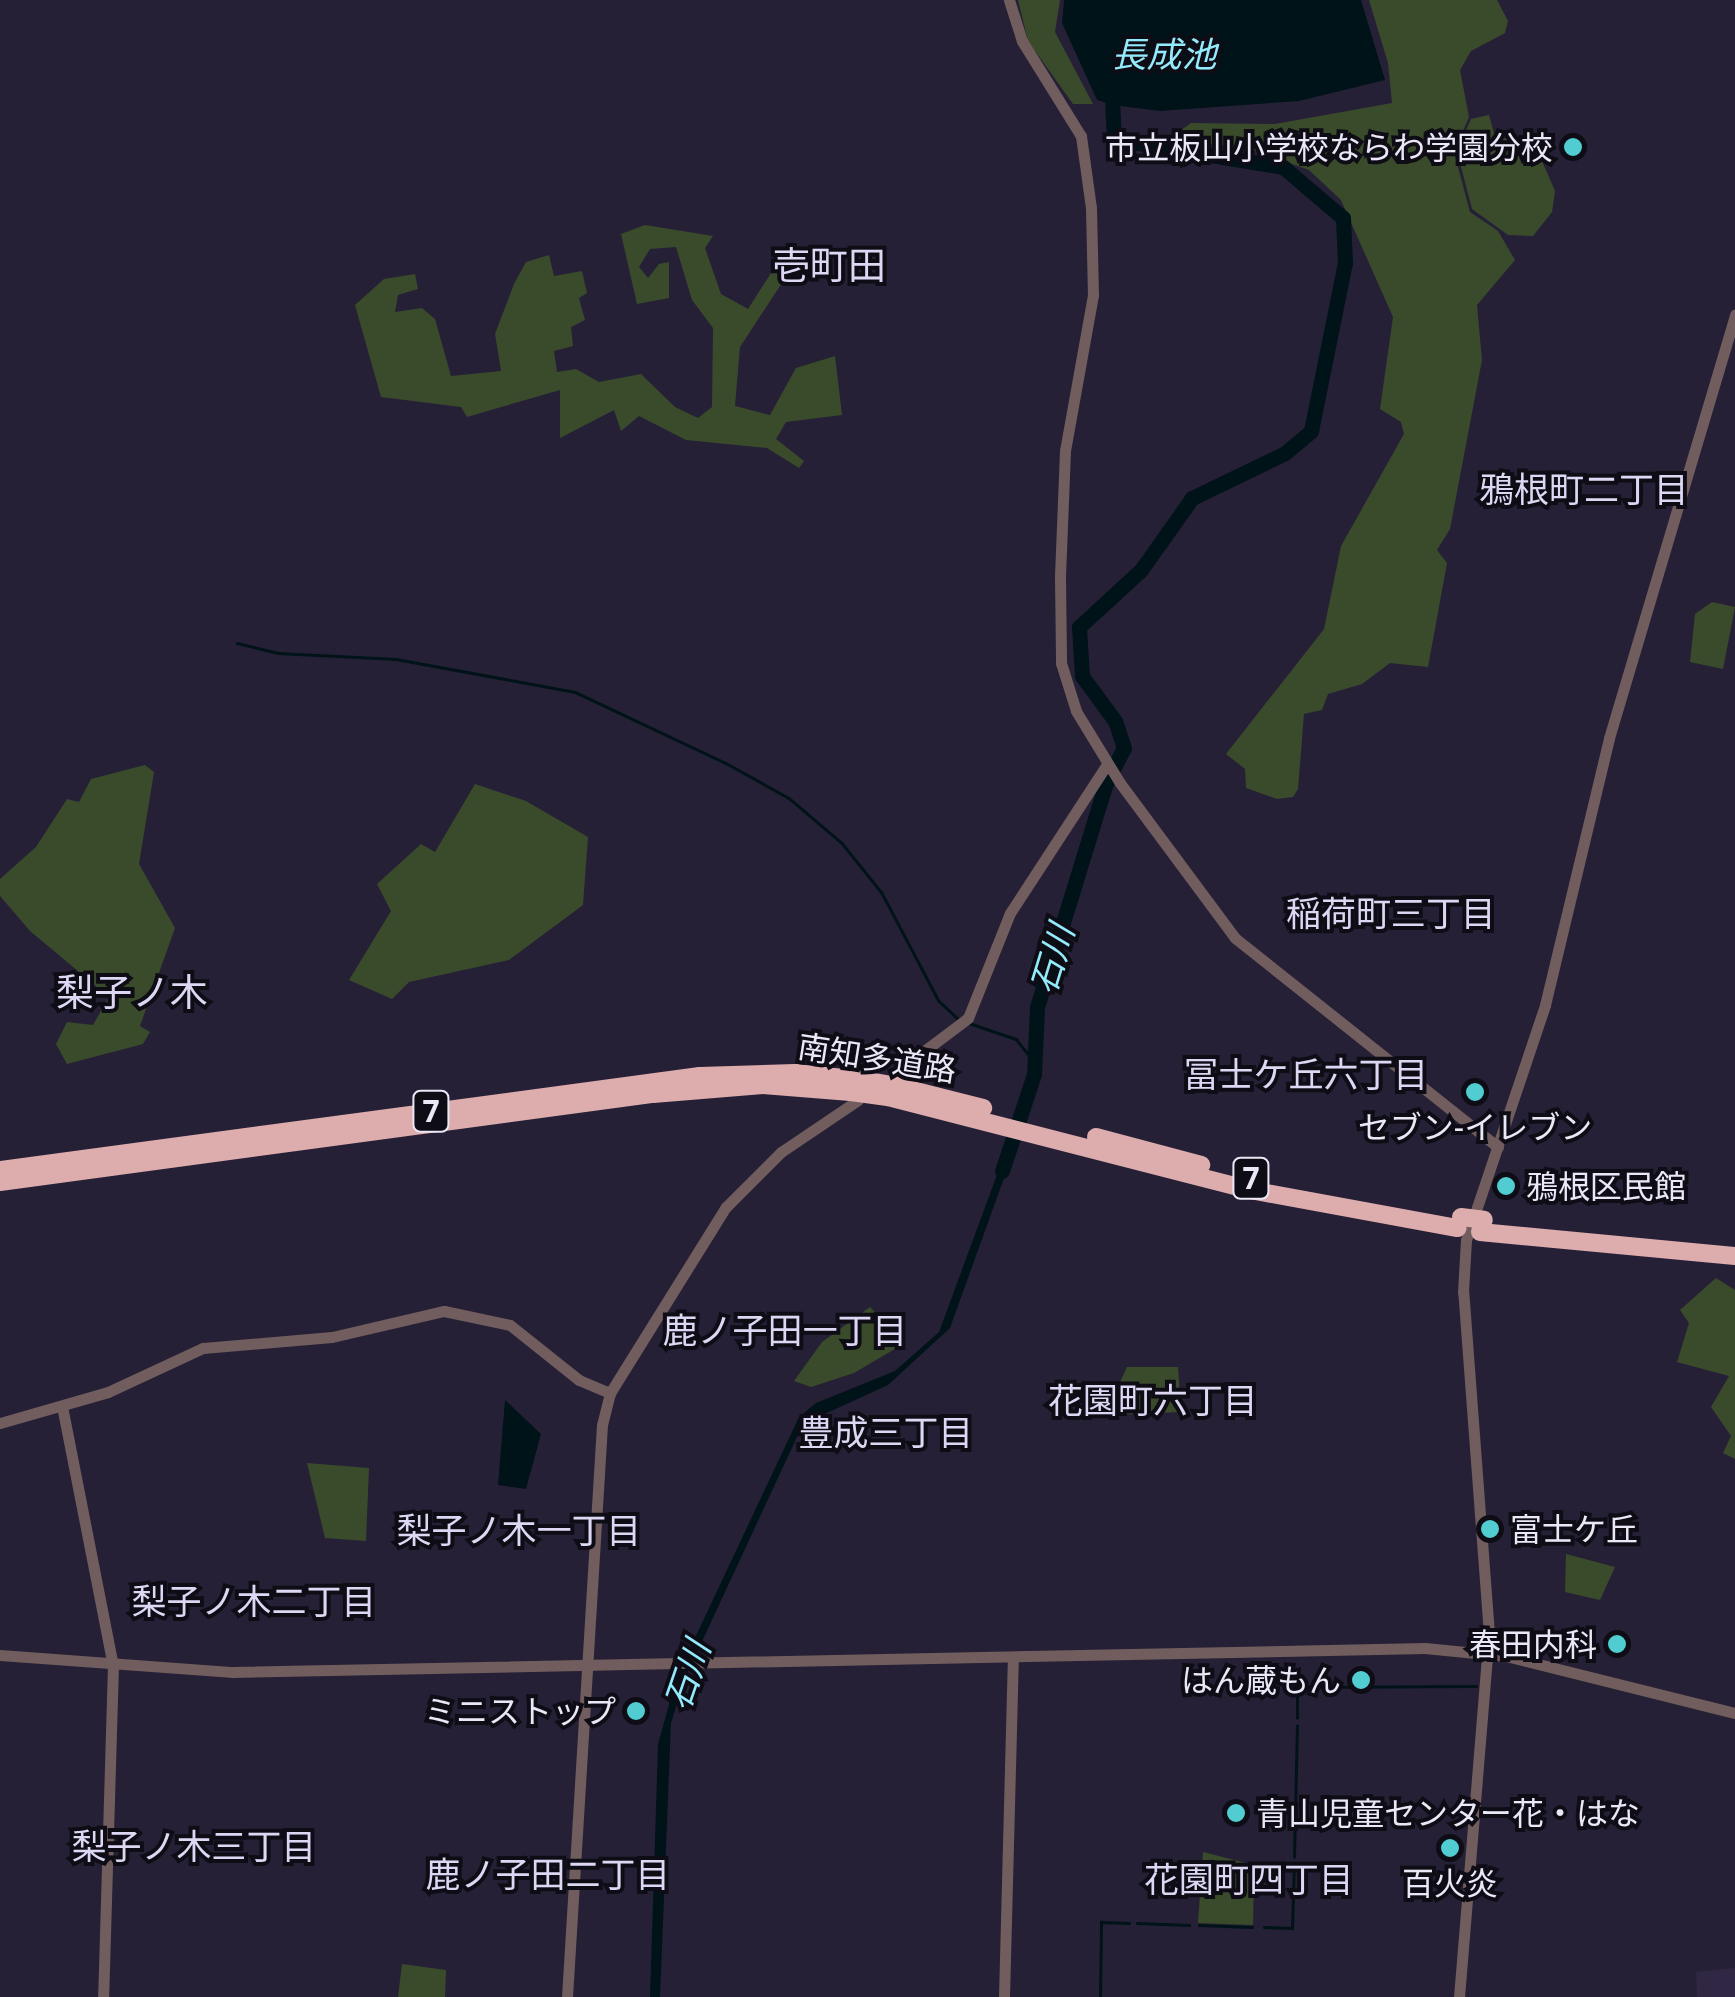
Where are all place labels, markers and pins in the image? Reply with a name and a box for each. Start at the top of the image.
place label: 市立板山小学校ならわ学園分校 [1105,128,1553,166]
marker: 市立板山小学校ならわ学園分校 [1562,136,1584,158]
marker: セブン-イレブン [1464,1081,1486,1103]
place label: セブン-イレブン [1358,1108,1592,1146]
place label: 鴉根区民館 [1526,1167,1686,1205]
marker: 鴉根区民館 [1495,1175,1517,1197]
place label: 富士ケ丘 [1510,1510,1638,1548]
marker: 富士ケ丘 [1479,1518,1501,1540]
place label: 春田内科 [1469,1625,1597,1663]
marker: 春田内科 [1606,1633,1628,1655]
place label: はん蔵もん [1181,1661,1341,1699]
marker: はん蔵もん [1350,1669,1372,1691]
place label: ミニストップ [424,1692,616,1730]
marker: ミニストップ [625,1700,647,1722]
place label: 青山児童センター花・はな [1256,1794,1640,1832]
marker: 青山児童センター花・はな [1225,1802,1247,1824]
marker: 百火炎 [1439,1837,1461,1859]
place label: 百火炎 [1402,1864,1498,1902]

